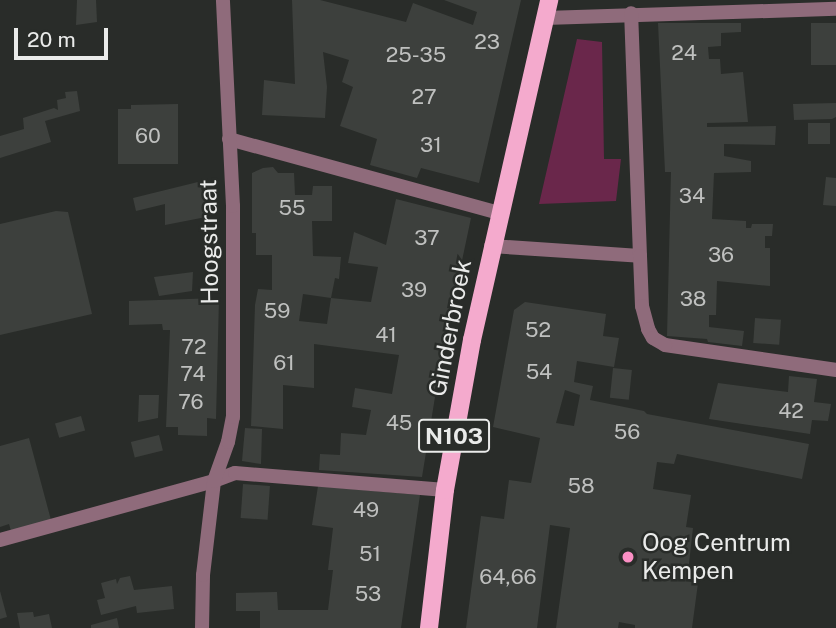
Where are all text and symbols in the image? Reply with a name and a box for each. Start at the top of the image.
scale bar [18,14,112,58]
text: 20 m [27,27,76,52]
house number: 23 [474,29,500,55]
house number: 24 [671,40,697,66]
house number: 25-35 [386,42,446,68]
house number: 27 [411,84,437,110]
house number: 60 [135,123,161,149]
house number: 31 [420,132,442,158]
street label: Hoogstraat [194,179,224,305]
house number: 34 [679,183,705,209]
house number: 55 [279,195,305,221]
house number: 37 [414,225,440,251]
house number: 36 [708,242,734,268]
street label: Ginderbroek [423,257,477,399]
house number: 39 [401,277,427,303]
house number: 38 [680,286,706,312]
house number: 59 [264,298,290,324]
house number: 52 [525,317,551,343]
house number: 41 [375,322,397,348]
house number: 72 [181,334,207,360]
house number: 61 [273,350,295,376]
house number: 54 [526,359,552,385]
house number: 74 [180,361,206,387]
house number: 76 [178,389,204,415]
house number: 42 [778,398,804,424]
house number: 45 [386,410,412,436]
road number: N103 [417,416,491,456]
house number: 56 [614,419,640,445]
house number: 58 [567,473,595,499]
house number: 49 [353,497,379,523]
place label: Oog Centrum Kempen [642,529,791,585]
house number: 51 [359,541,381,567]
marker: Oog Centrum Kempen [620,549,636,565]
house number: 64,66 [479,564,537,590]
house number: 53 [355,581,381,607]

